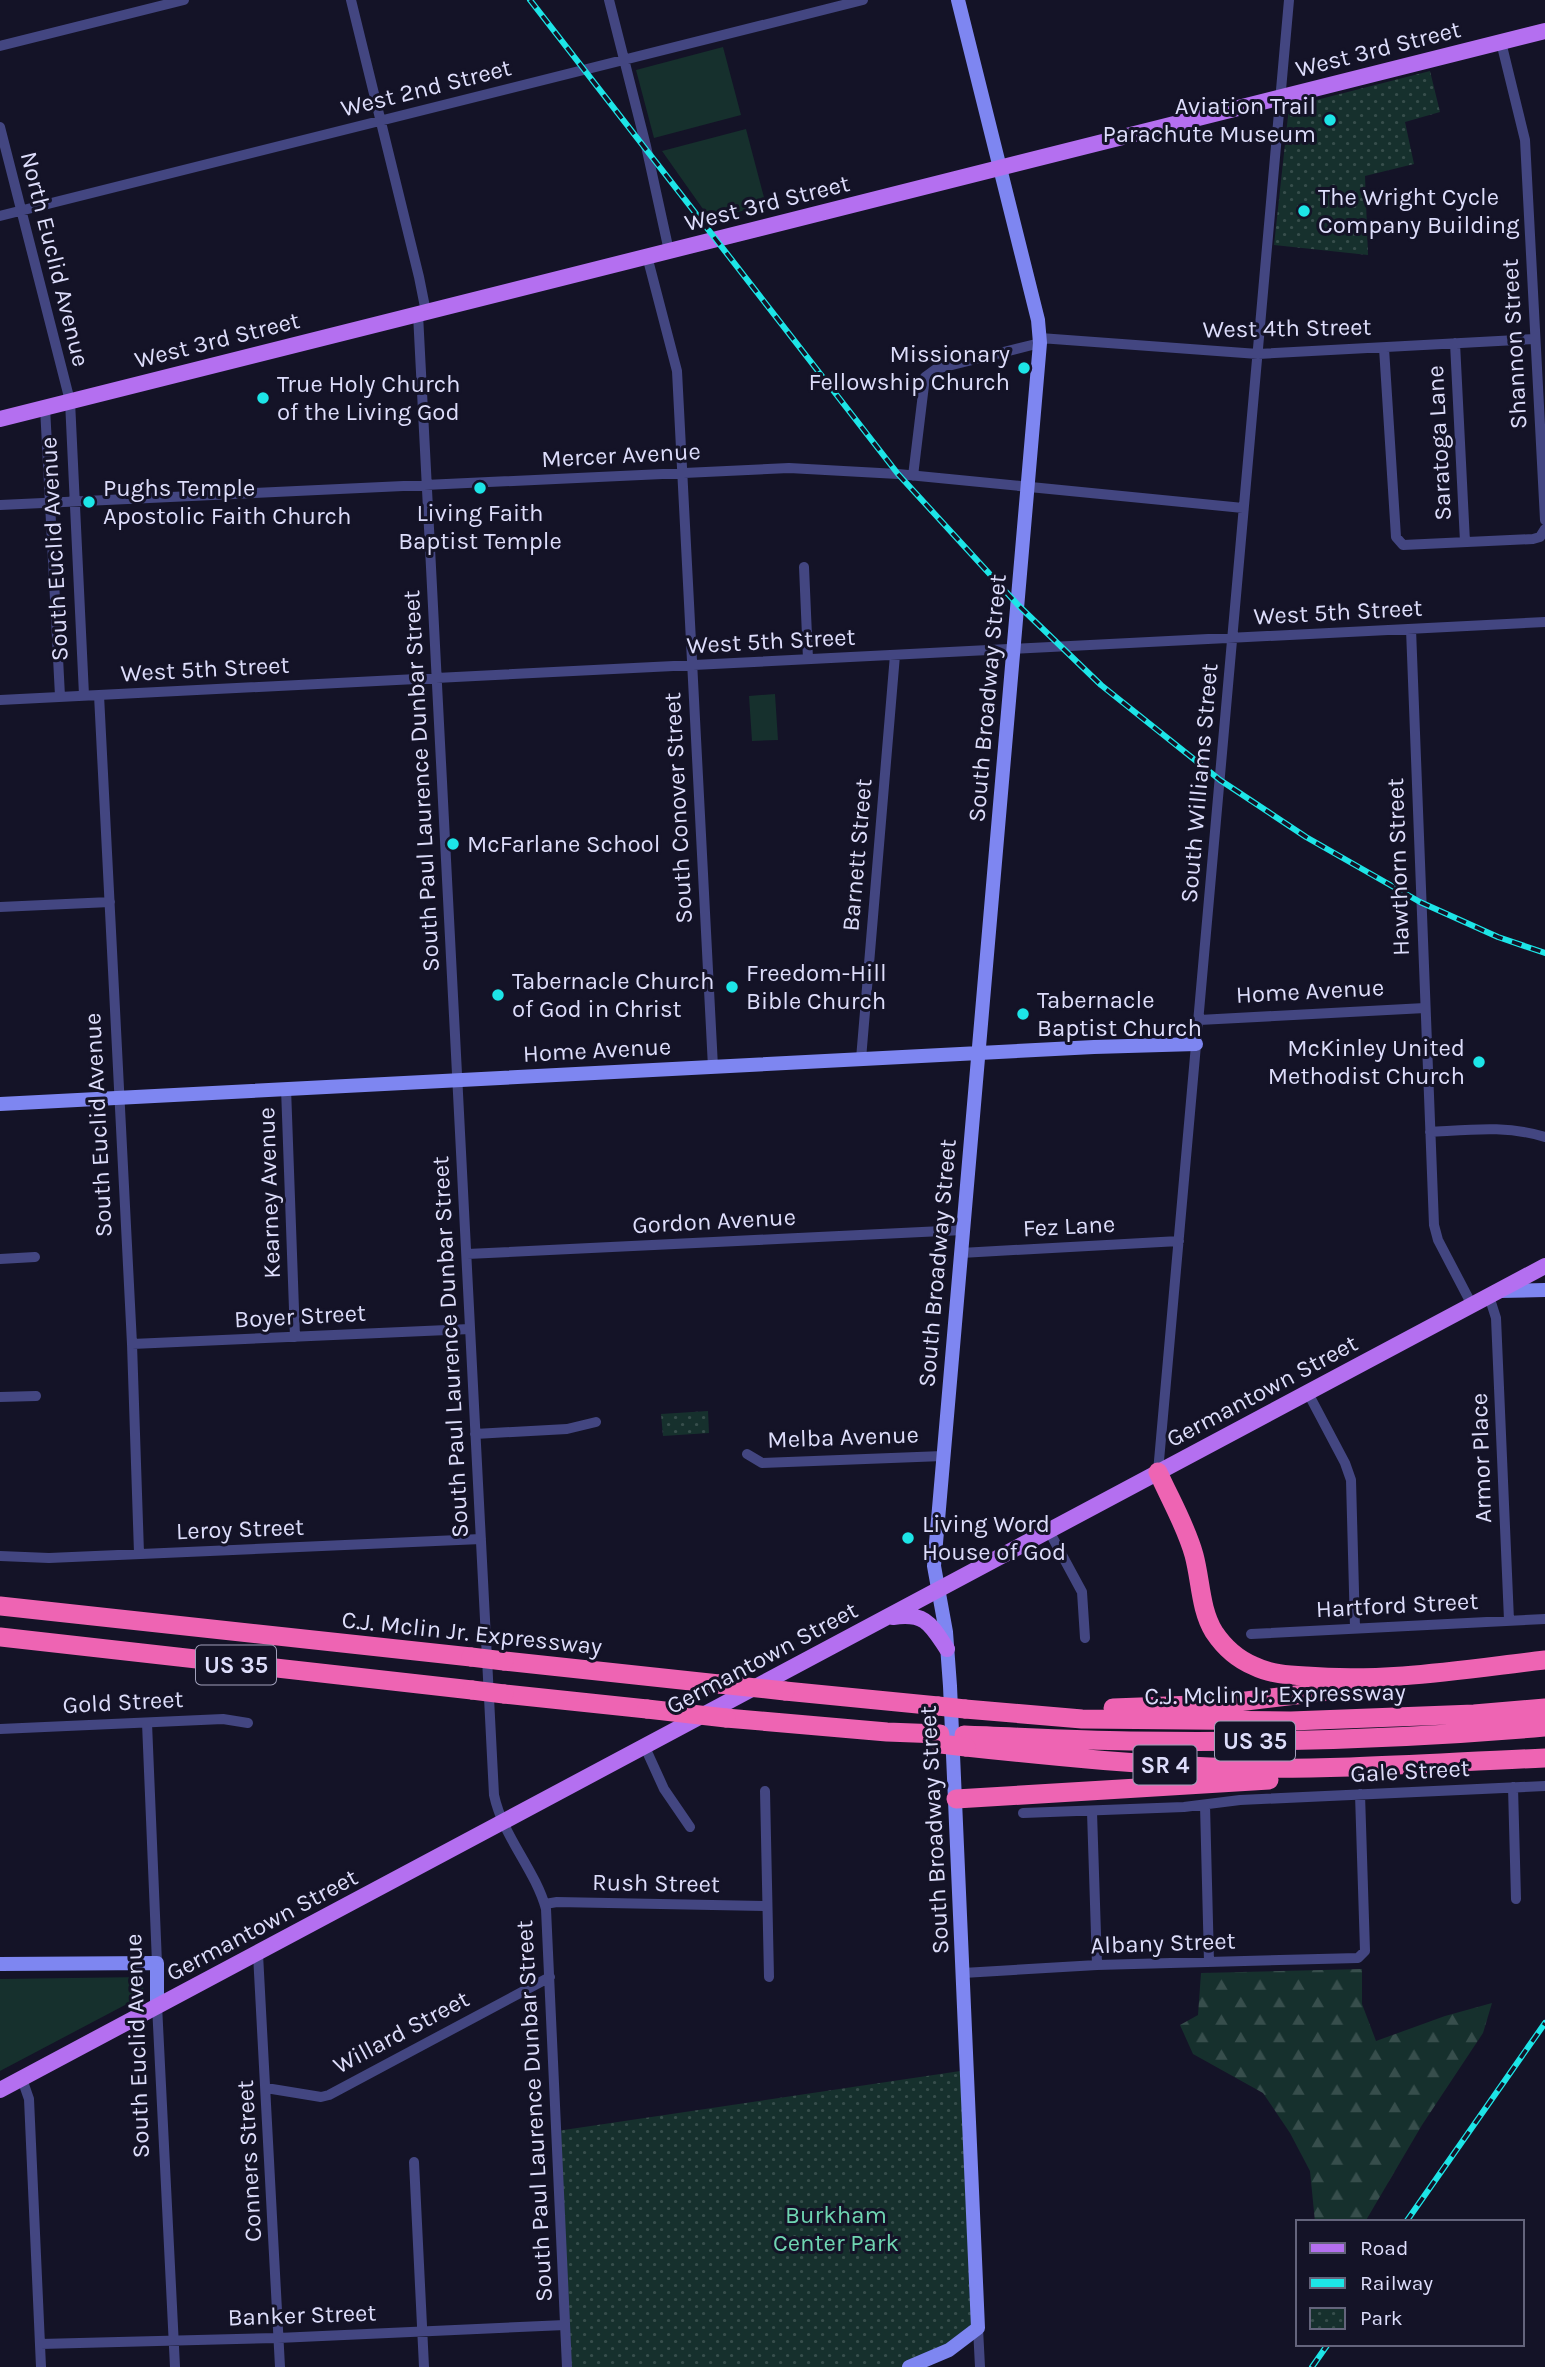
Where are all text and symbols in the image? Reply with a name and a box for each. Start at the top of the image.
street label: West 3rd Street [1293,15,1463,83]
street label: West 2nd Street [338,53,514,123]
place label: Aviation Trail Parachute Museum [1102,92,1316,148]
marker: Aviation Trail Parachute Museum [1322,112,1338,128]
street label: North Euclid Avenue [15,149,95,369]
street label: West 3rd Street [682,169,852,237]
place label: The Wright Cycle Company Building [1318,183,1520,239]
marker: The Wright Cycle Company Building [1296,203,1312,219]
street label: Shannon Street [1496,258,1532,430]
street label: West 3rd Street [132,306,302,374]
street label: West 4th Street [1202,313,1372,343]
place label: Missionary Fellowship Church [809,340,1010,396]
marker: Missionary Fellowship Church [1016,360,1032,376]
street label: Saratoga Lane [1421,365,1457,521]
place label: True Holy Church of the Living God [277,370,461,426]
marker: True Holy Church of the Living God [255,390,271,406]
street label: South Euclid Avenue [34,436,74,662]
street label: Mercer Avenue [541,437,701,473]
place label: Pughs Temple Apostolic Faith Church [103,474,352,530]
marker: Living Faith Baptist Temple [472,480,488,496]
marker: Pughs Temple Apostolic Faith Church [81,494,97,510]
place label: Living Faith Baptist Temple [398,499,562,555]
street label: South Broadway Street [962,573,1012,823]
street label: South Paul Laurence Dunbar Street [397,589,445,973]
street label: West 5th Street [1253,594,1423,630]
street label: West 5th Street [686,623,856,659]
street label: West 5th Street [120,651,290,687]
street label: South Williams Street [1175,662,1223,904]
street label: South Conover Street [658,692,698,924]
street label: Barnett Street [836,777,878,933]
street label: Hawthorn Street [1381,778,1415,956]
place label: McFarlane School [467,830,660,858]
marker: McFarlane School [445,836,461,852]
place label: Freedom-Hill Bible Church [746,959,887,1015]
place label: Tabernacle Church of God in Christ [512,967,714,1023]
street label: Home Avenue [1235,973,1385,1009]
marker: Freedom-Hill Bible Church [724,979,740,995]
place label: Tabernacle Baptist Church [1037,986,1202,1042]
marker: Tabernacle Church of God in Christ [490,987,506,1003]
marker: Tabernacle Baptist Church [1015,1006,1031,1022]
street label: South Euclid Avenue [78,1012,118,1238]
street label: Home Avenue [522,1032,672,1068]
place label: McKinley United Methodist Church [1268,1034,1465,1090]
marker: McKinley United Methodist Church [1471,1054,1487,1070]
street label: Kearney Avenue [252,1107,286,1279]
street label: South Broadway Street [912,1138,962,1388]
street label: South Paul Laurence Dunbar Street [426,1155,474,1539]
street label: Gordon Avenue [631,1203,797,1239]
street label: Fez Lane [1022,1210,1116,1242]
street label: Boyer Street [233,1299,367,1333]
street label: Germantown Street [1162,1329,1362,1453]
street label: Armor Place [1465,1392,1497,1524]
street label: Melba Avenue [767,1420,919,1454]
place label: Living Word House of God [922,1510,1066,1566]
street label: Leroy Street [176,1513,304,1545]
marker: Living Word House of God [900,1530,916,1546]
street label: Hartford Street [1315,1587,1479,1623]
street label: Germantown Street [662,1596,862,1720]
street label: C.J. Mclin Jr. Expressway [340,1605,604,1661]
road number: US 35 [196,1646,276,1684]
street label: C.J. Mclin Jr. Expressway [1144,1678,1406,1710]
street label: Gold Street [62,1685,184,1719]
street label: South Broadway Street [914,1705,954,1955]
road number: US 35 [1215,1722,1295,1760]
road number: SR 4 [1134,1746,1196,1784]
street label: Gale Street [1350,1754,1470,1788]
street label: Germantown Street [162,1863,362,1987]
street label: Rush Street [592,1868,720,1898]
street label: South Paul Laurence Dunbar Street [510,1919,558,2303]
street label: Albany Street [1090,1926,1236,1960]
street label: South Euclid Avenue [119,1933,155,2159]
street label: Willard Street [328,1984,474,2080]
street label: Conners Street [231,2079,267,2243]
park label: Burkham Center Park [773,2201,899,2257]
legend [1296,2220,1524,2346]
text: Road [1360,2236,1408,2260]
text: Railway [1360,2271,1433,2295]
street label: Banker Street [227,2298,377,2332]
text: Park [1360,2306,1403,2330]

